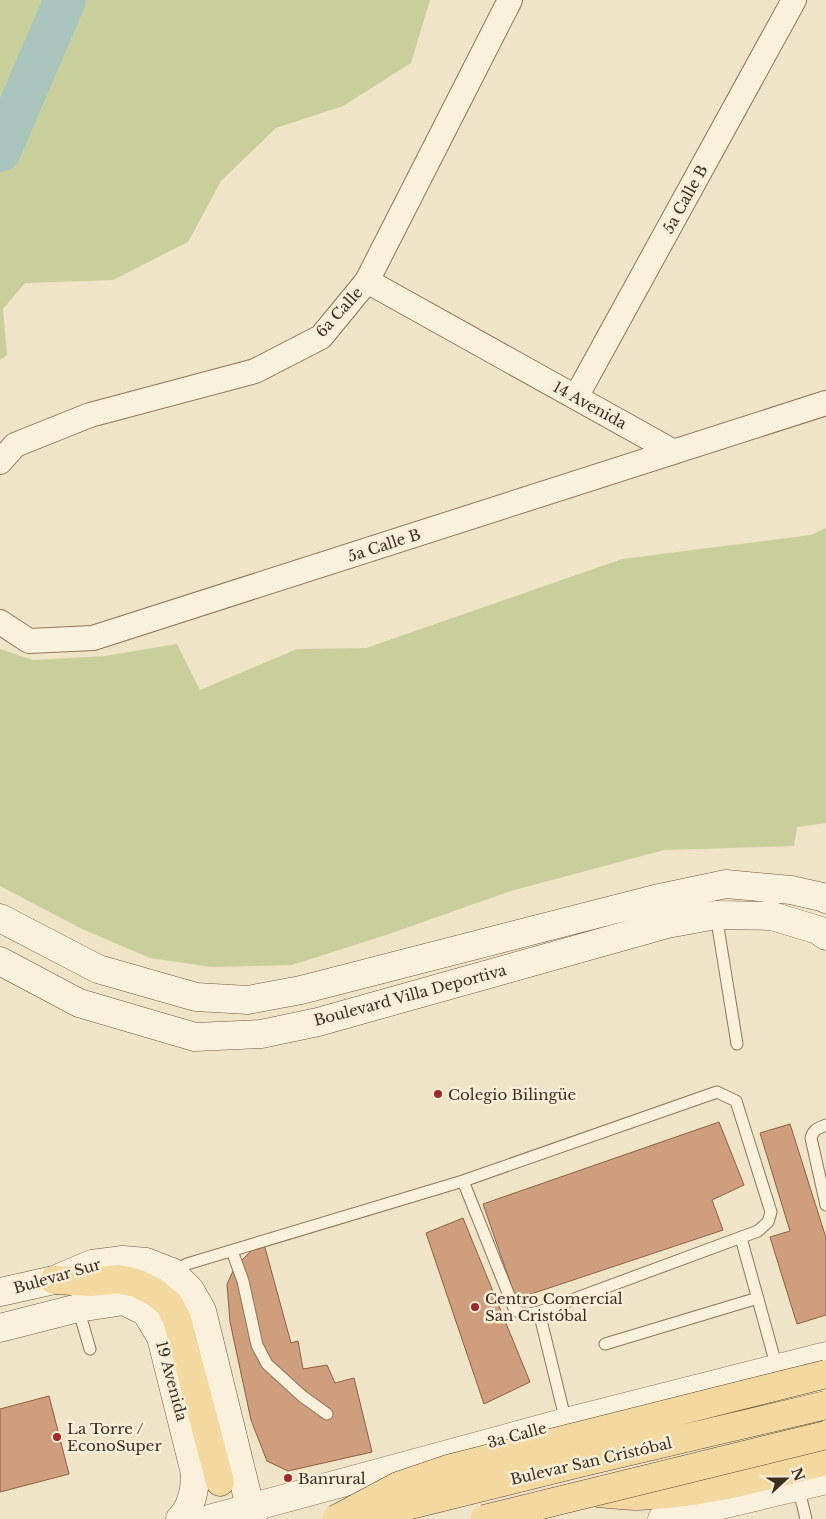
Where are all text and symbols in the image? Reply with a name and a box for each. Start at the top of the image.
street label: 5a Calle B [658,161,712,237]
street label: 6a Calle [312,283,366,341]
street label: 14 Avenida [550,377,631,433]
street label: 5a Calle B [345,524,423,566]
street label: Boulevard Villa Deportiva [312,960,509,1030]
place label: Colegio Bilingüe [448,1085,576,1104]
marker: Colegio Bilingüe [432,1088,444,1100]
street label: Bulevar Sur [11,1254,104,1298]
place label: Centro Comercial San Cristóbal [485,1289,623,1325]
marker: Centro Comercial San Cristóbal [469,1301,481,1313]
street label: 19 Avenida [152,1339,192,1424]
street label: 3a Calle [485,1418,549,1452]
place label: La Torre / EconoSuper [67,1419,162,1455]
marker: La Torre / EconoSuper [51,1431,63,1443]
street label: Bulevar San Cristóbal [508,1433,674,1489]
north arrow [761,1454,811,1504]
text: N [787,1465,809,1484]
place label: Banrural [298,1469,366,1488]
marker: Banrural [282,1472,294,1484]

